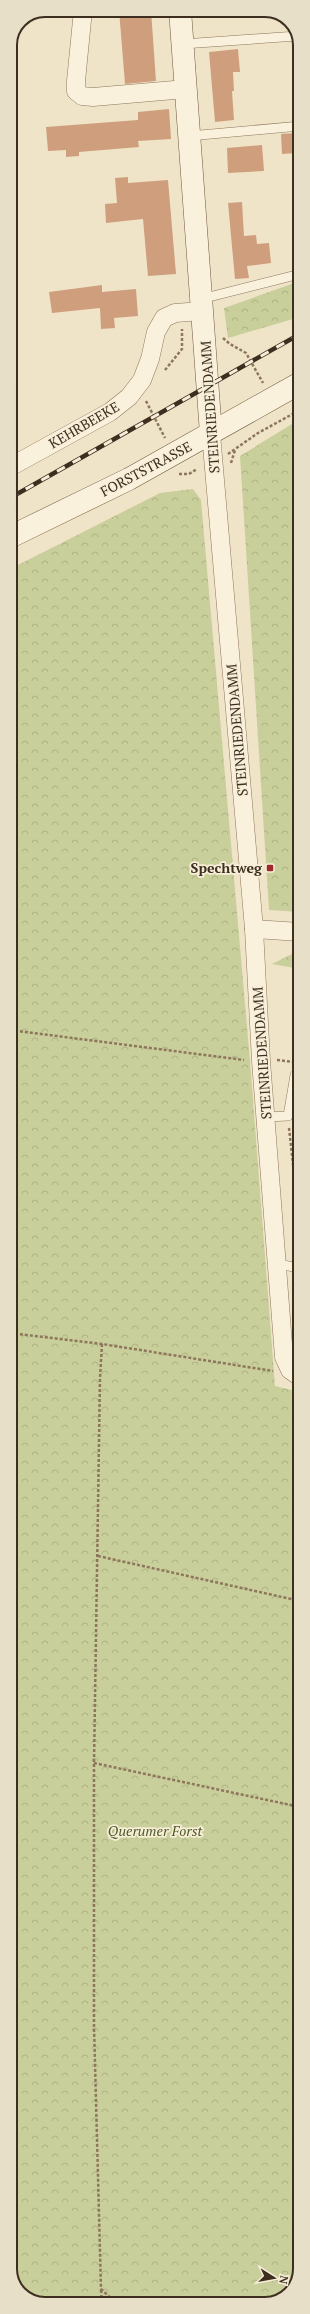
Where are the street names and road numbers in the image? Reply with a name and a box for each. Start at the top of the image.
street label: STEINRIEDENDAMM [195,340,224,474]
street label: KEHRBEEKE [45,397,122,452]
street label: FORSTSTRASSE [97,436,195,501]
street label: STEINRIEDENDAMM [221,663,252,797]
street label: STEINRIEDENDAMM [247,986,276,1120]

